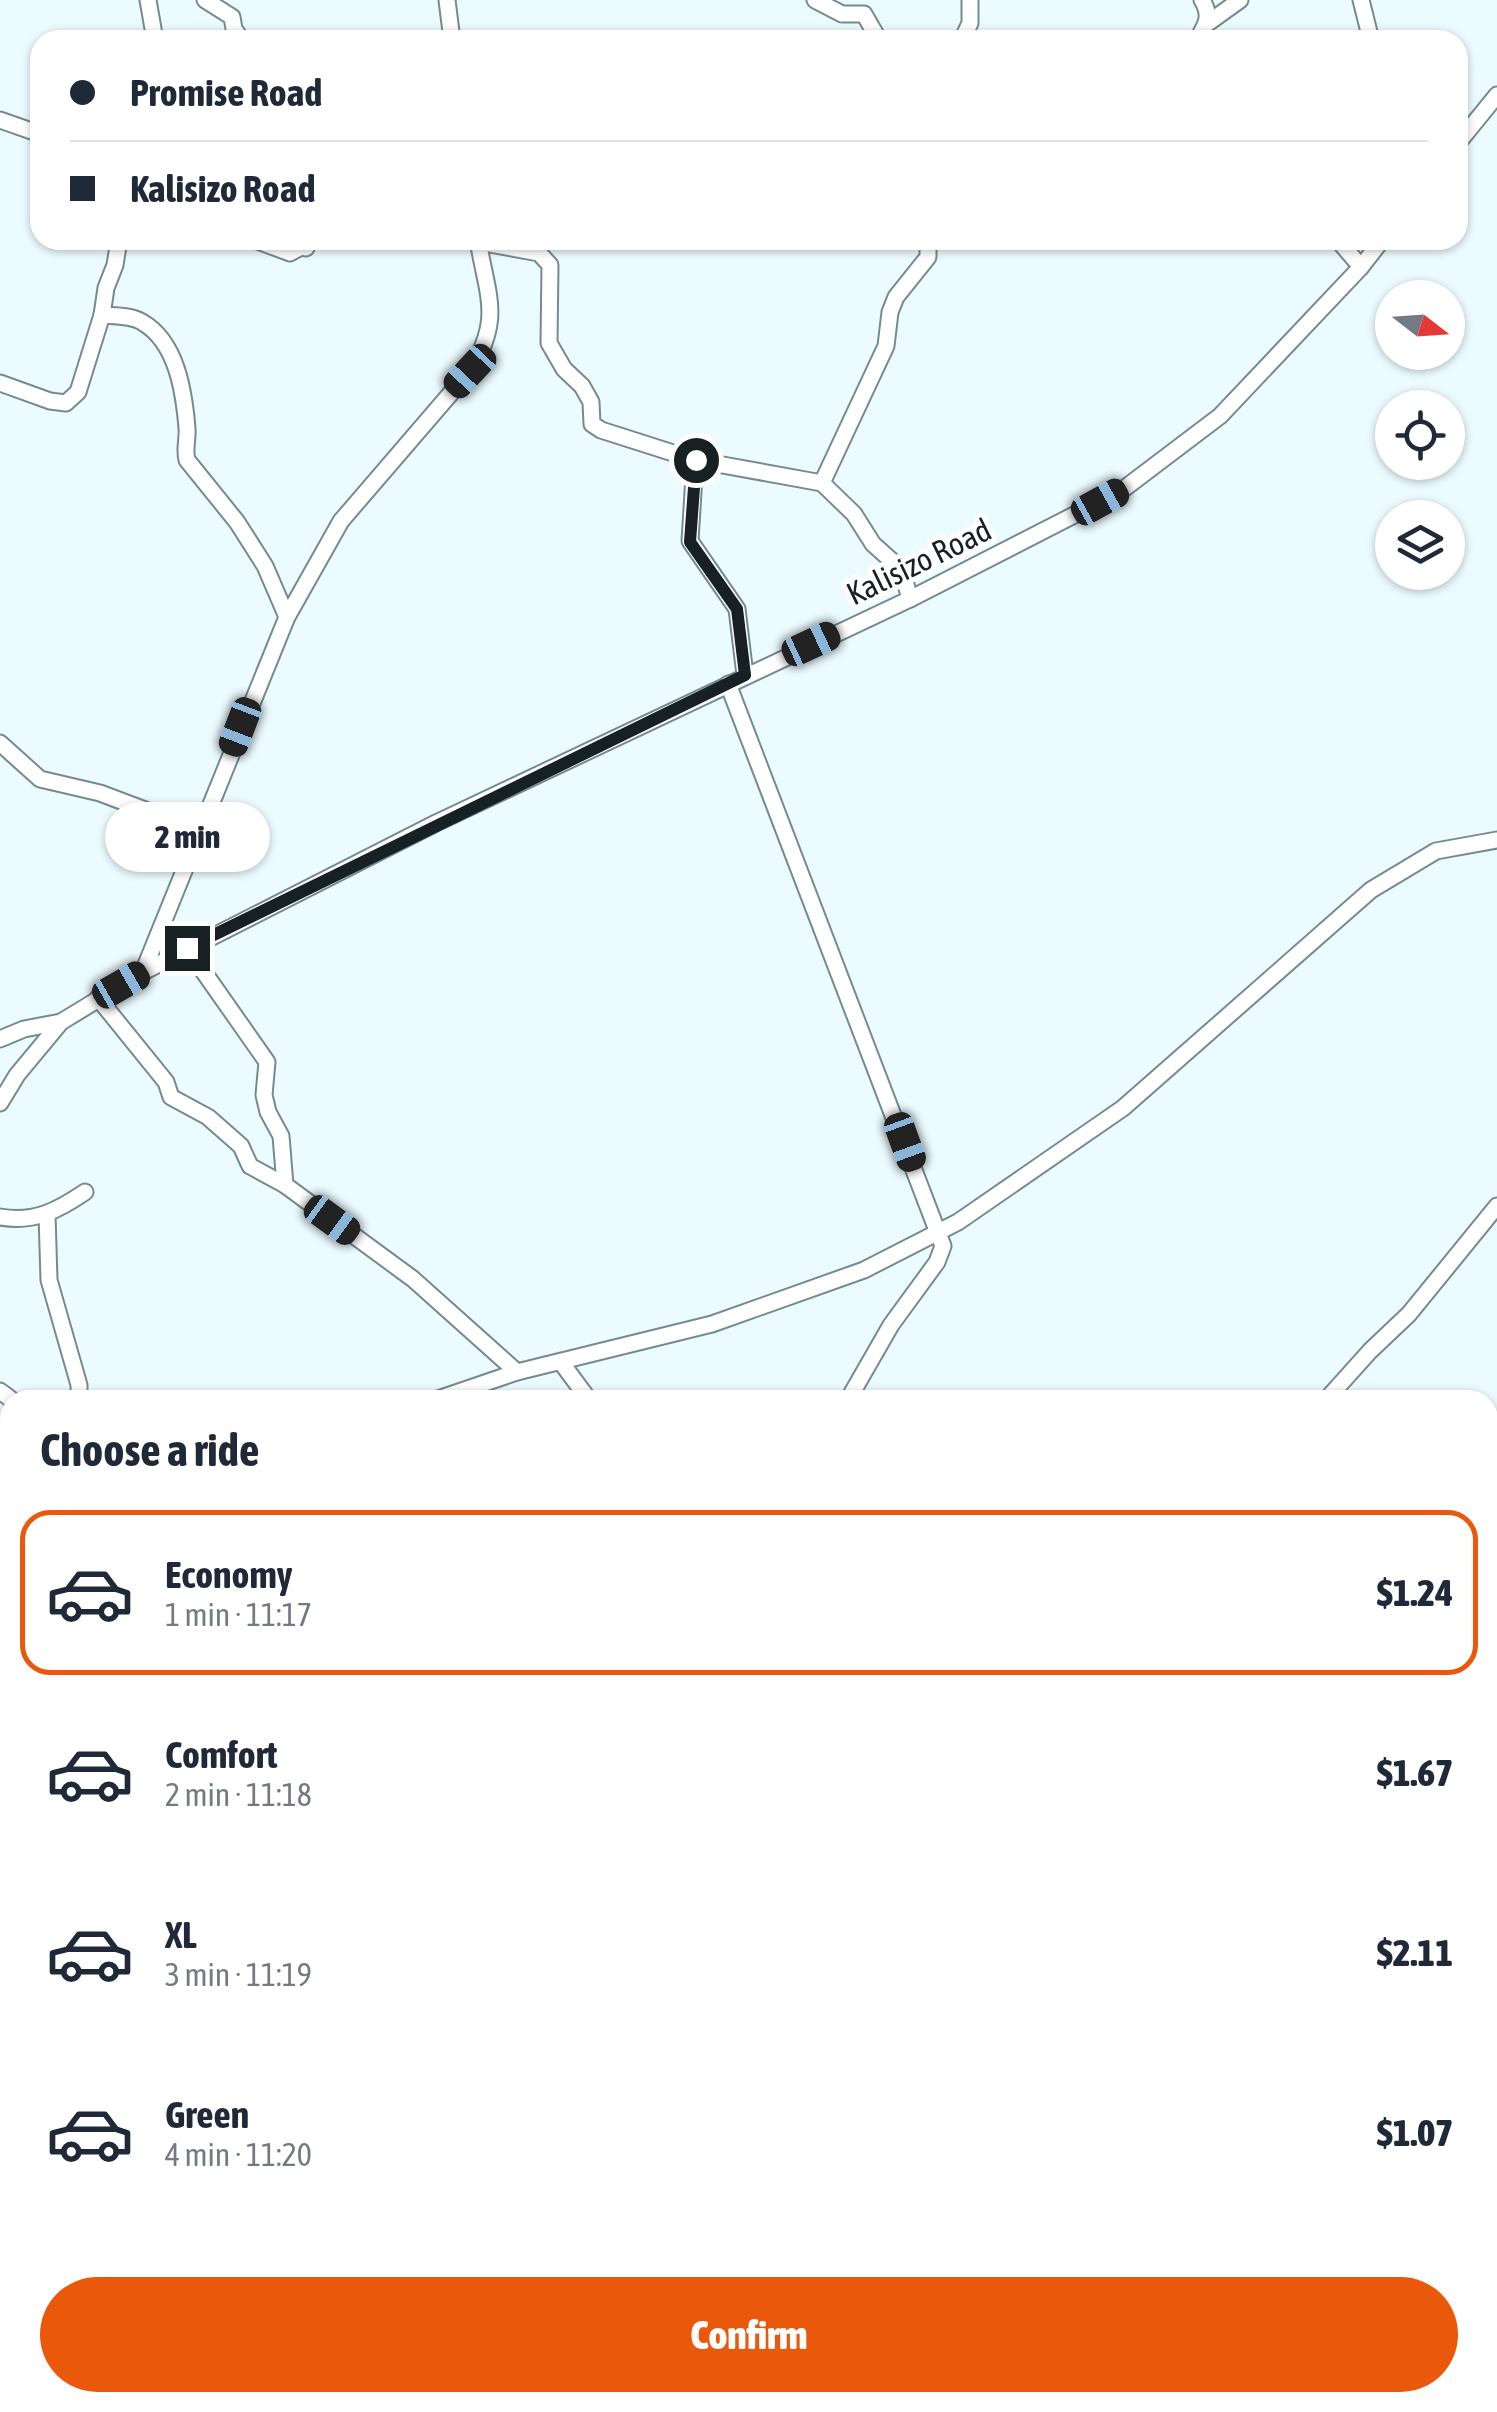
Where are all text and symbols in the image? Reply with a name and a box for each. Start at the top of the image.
text: Promise Road [130,71,322,114]
text: Kalisizo Road [130,167,315,210]
north arrow [1375,280,1465,370]
map controls [1375,280,1465,590]
car [439,339,501,403]
button: locate [1375,390,1465,480]
route start [674,438,719,483]
car [1066,474,1134,530]
button: layers [1375,500,1465,590]
street label: Kalisizo Road [841,511,997,612]
car [777,618,845,670]
car [215,694,265,760]
callout: 2 min [104,803,270,873]
text: 2 min [155,818,220,855]
route end [165,926,210,971]
car [88,957,154,1013]
car [881,1109,929,1175]
car [299,1190,365,1250]
text: Choose a ride [40,1424,259,1476]
icon: car [45,1548,135,1638]
text: Economy [165,1553,292,1596]
text: $1.24 [1377,1571,1453,1614]
text: 1 min · 11:17 [165,1596,312,1633]
icon: car [45,1728,135,1818]
text: Comfort [165,1733,277,1776]
text: $1.67 [1377,1751,1453,1794]
text: 2 min · 11:18 [165,1776,312,1813]
icon: car [45,1908,135,1998]
text: XL [165,1913,197,1956]
text: $2.11 [1377,1931,1453,1974]
text: 3 min · 11:19 [165,1956,312,1993]
icon: car [45,2088,135,2178]
text: Green [165,2093,249,2136]
text: $1.07 [1377,2111,1453,2154]
text: 4 min · 11:20 [165,2136,312,2173]
button: Confirm [40,2277,1458,2392]

